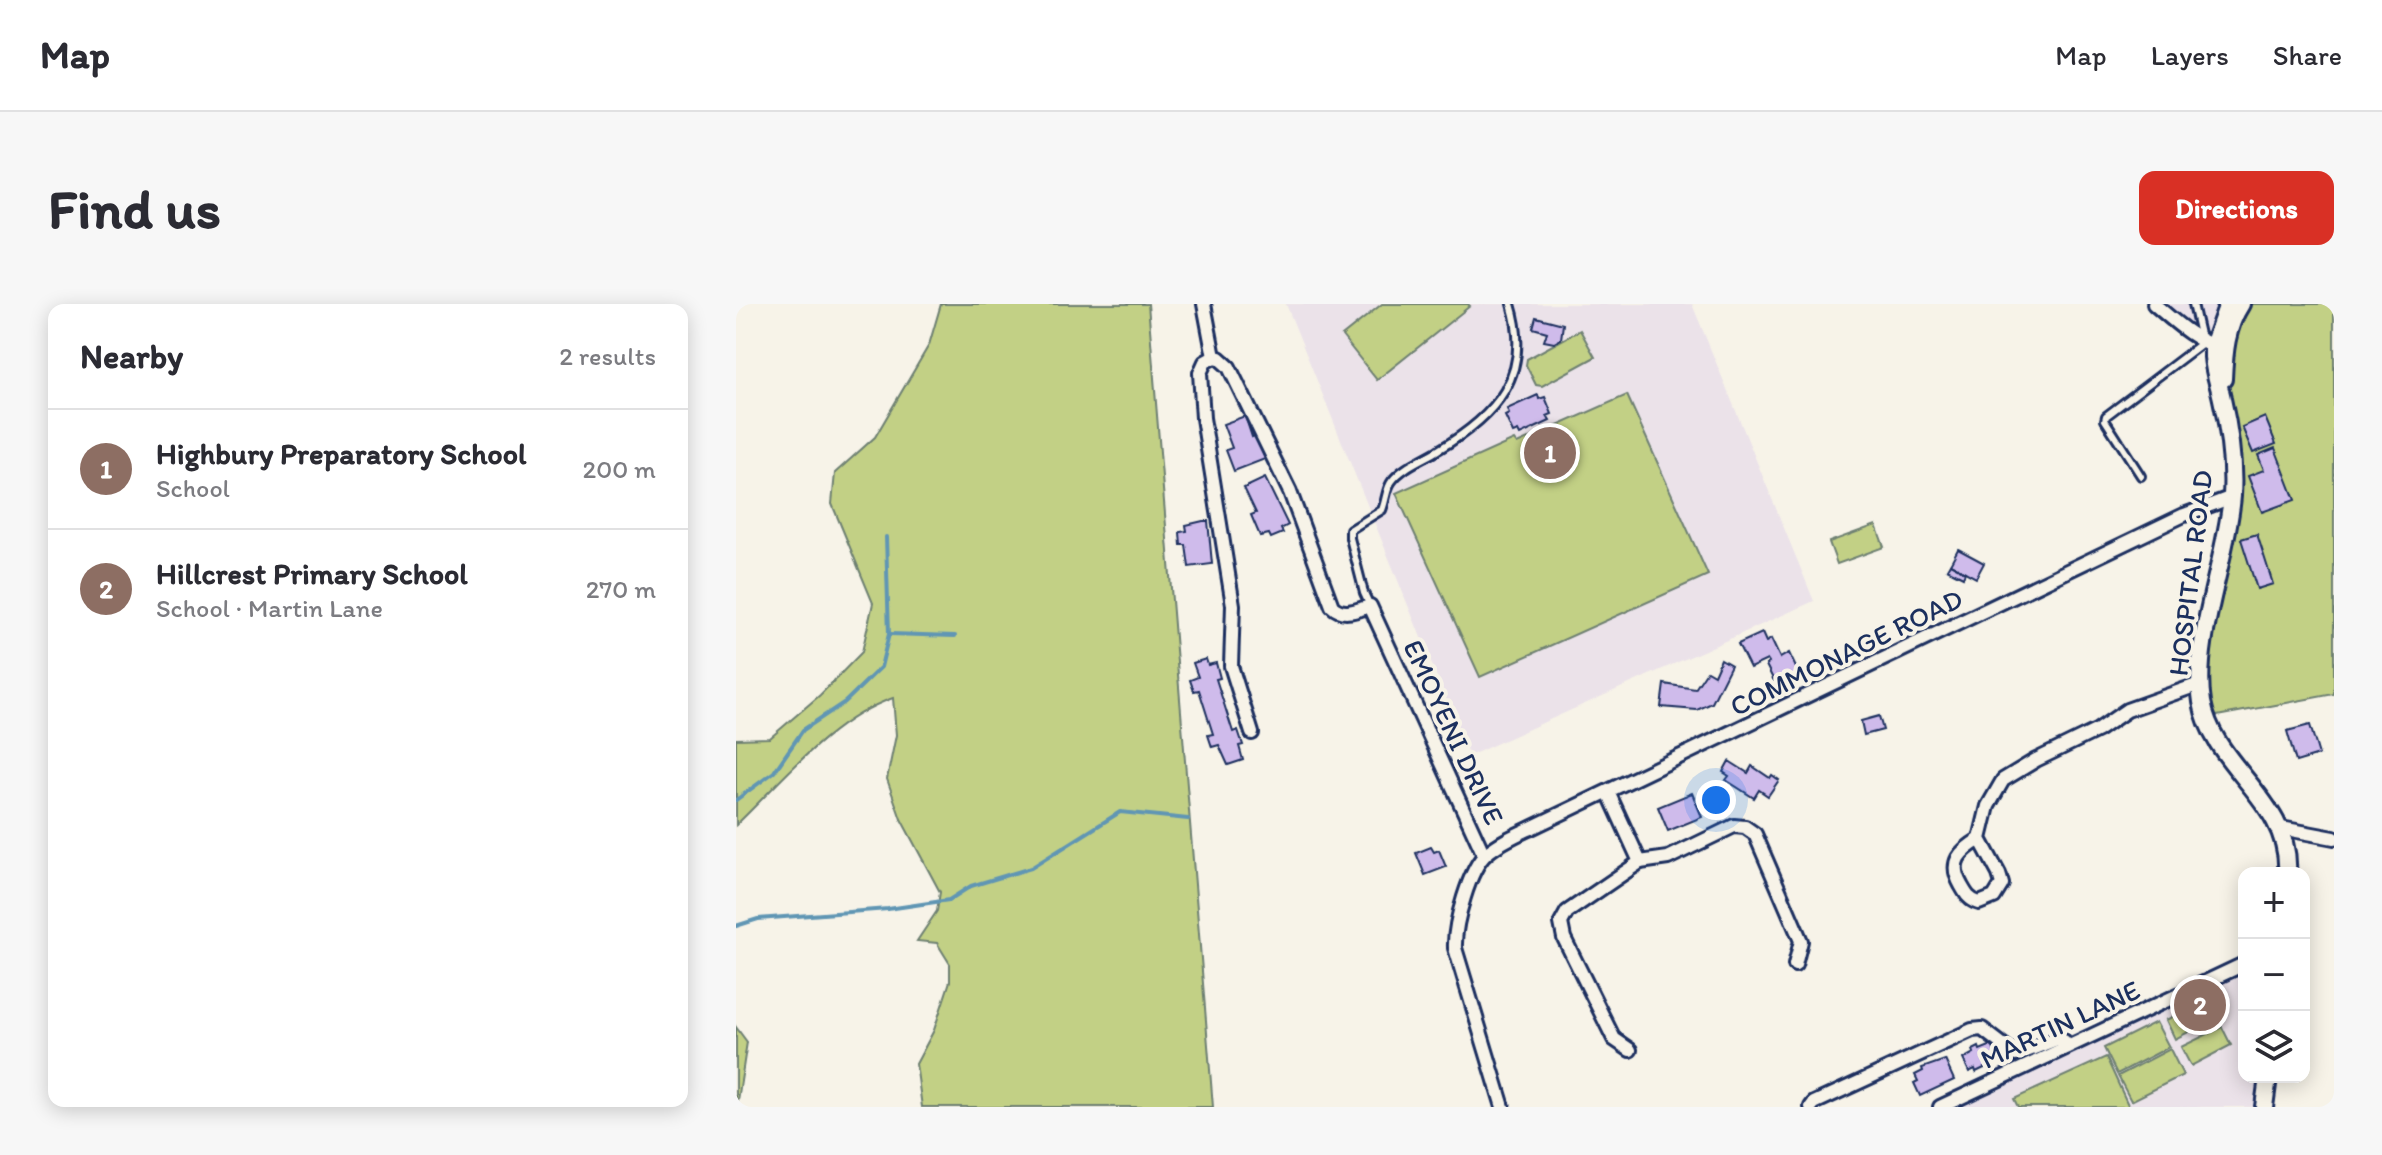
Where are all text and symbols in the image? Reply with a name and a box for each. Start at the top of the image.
text: Map [40,32,110,78]
text: Map [2055,38,2107,72]
text: Layers [2151,38,2229,72]
text: Share [2273,38,2342,72]
button: Directions [2139,171,2334,245]
text: Find us [48,175,221,242]
text: Nearby [80,336,183,377]
text: 2 results [559,340,656,372]
pin: 1 [1524,423,1576,483]
text: Highbury Preparatory School [156,435,526,472]
text: 1 [100,453,112,485]
text: 200 m [583,453,656,485]
street label: HOSPITAL ROAD [2161,468,2219,678]
text: School [156,472,230,504]
text: Hillcrest Primary School [156,555,468,592]
text: 2 [99,573,113,605]
text: 270 m [586,573,656,605]
street label: COMMONAGE ROAD [1724,581,1968,723]
text: School · Martin Lane [156,592,383,624]
street label: EMOYENI DRIVE [1396,634,1512,830]
your location [1696,780,1736,820]
map controls [2238,867,2310,1083]
button: + [2238,867,2310,939]
button: − [2238,939,2310,1011]
street label: MARTIN LANE [1975,972,2145,1076]
pin: 2 [2174,975,2226,1035]
button: layers [2238,1011,2310,1083]

